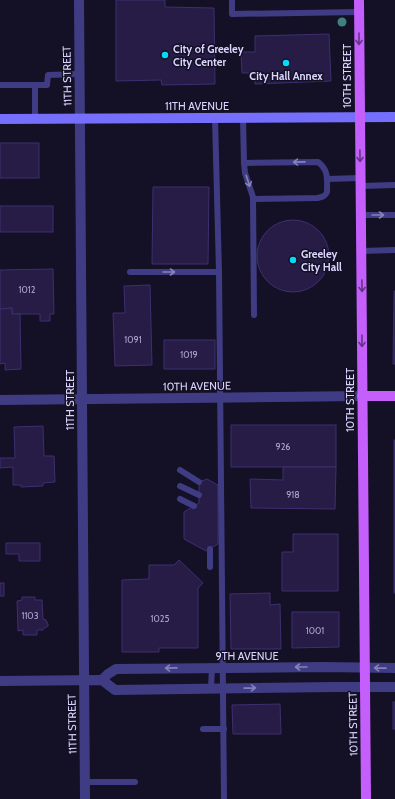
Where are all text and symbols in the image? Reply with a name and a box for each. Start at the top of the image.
one-way arrow [355,32,363,45]
place label: City of Greeley City Center [173,42,244,69]
street label: 10TH STREET [340,44,354,108]
street label: 11TH STREET [59,46,75,106]
marker: City of Greeley City Center [160,50,170,60]
marker: City Hall Annex [281,58,291,68]
place label: City Hall Annex [249,69,323,83]
street label: 11TH AVENUE [165,99,229,113]
one-way arrow [356,149,364,162]
one-way arrow [293,158,306,166]
one-way arrow [245,174,252,187]
one-way arrow [371,211,384,219]
place label: Greeley City Hall [301,247,342,274]
marker: Greeley City Hall [288,255,298,265]
one-way arrow [162,268,175,276]
one-way arrow [358,279,366,292]
house number: 1012 [19,284,36,295]
house number: 1091 [124,334,142,345]
one-way arrow [358,334,366,347]
house number: 1019 [180,349,198,360]
street label: 10TH STREET [343,368,357,432]
street label: 11TH STREET [63,370,77,430]
street label: 10TH AVENUE [163,378,231,394]
house number: 926 [276,441,290,452]
house number: 918 [286,489,300,500]
house number: 1103 [21,610,39,621]
house number: 1025 [151,613,170,624]
house number: 1001 [306,625,324,636]
street label: 9TH AVENUE [215,649,279,663]
one-way arrow [295,663,308,671]
one-way arrow [165,664,178,672]
one-way arrow [374,664,387,672]
one-way arrow [243,684,256,691]
street label: 10TH STREET [345,692,361,756]
street label: 11TH STREET [64,694,80,754]

